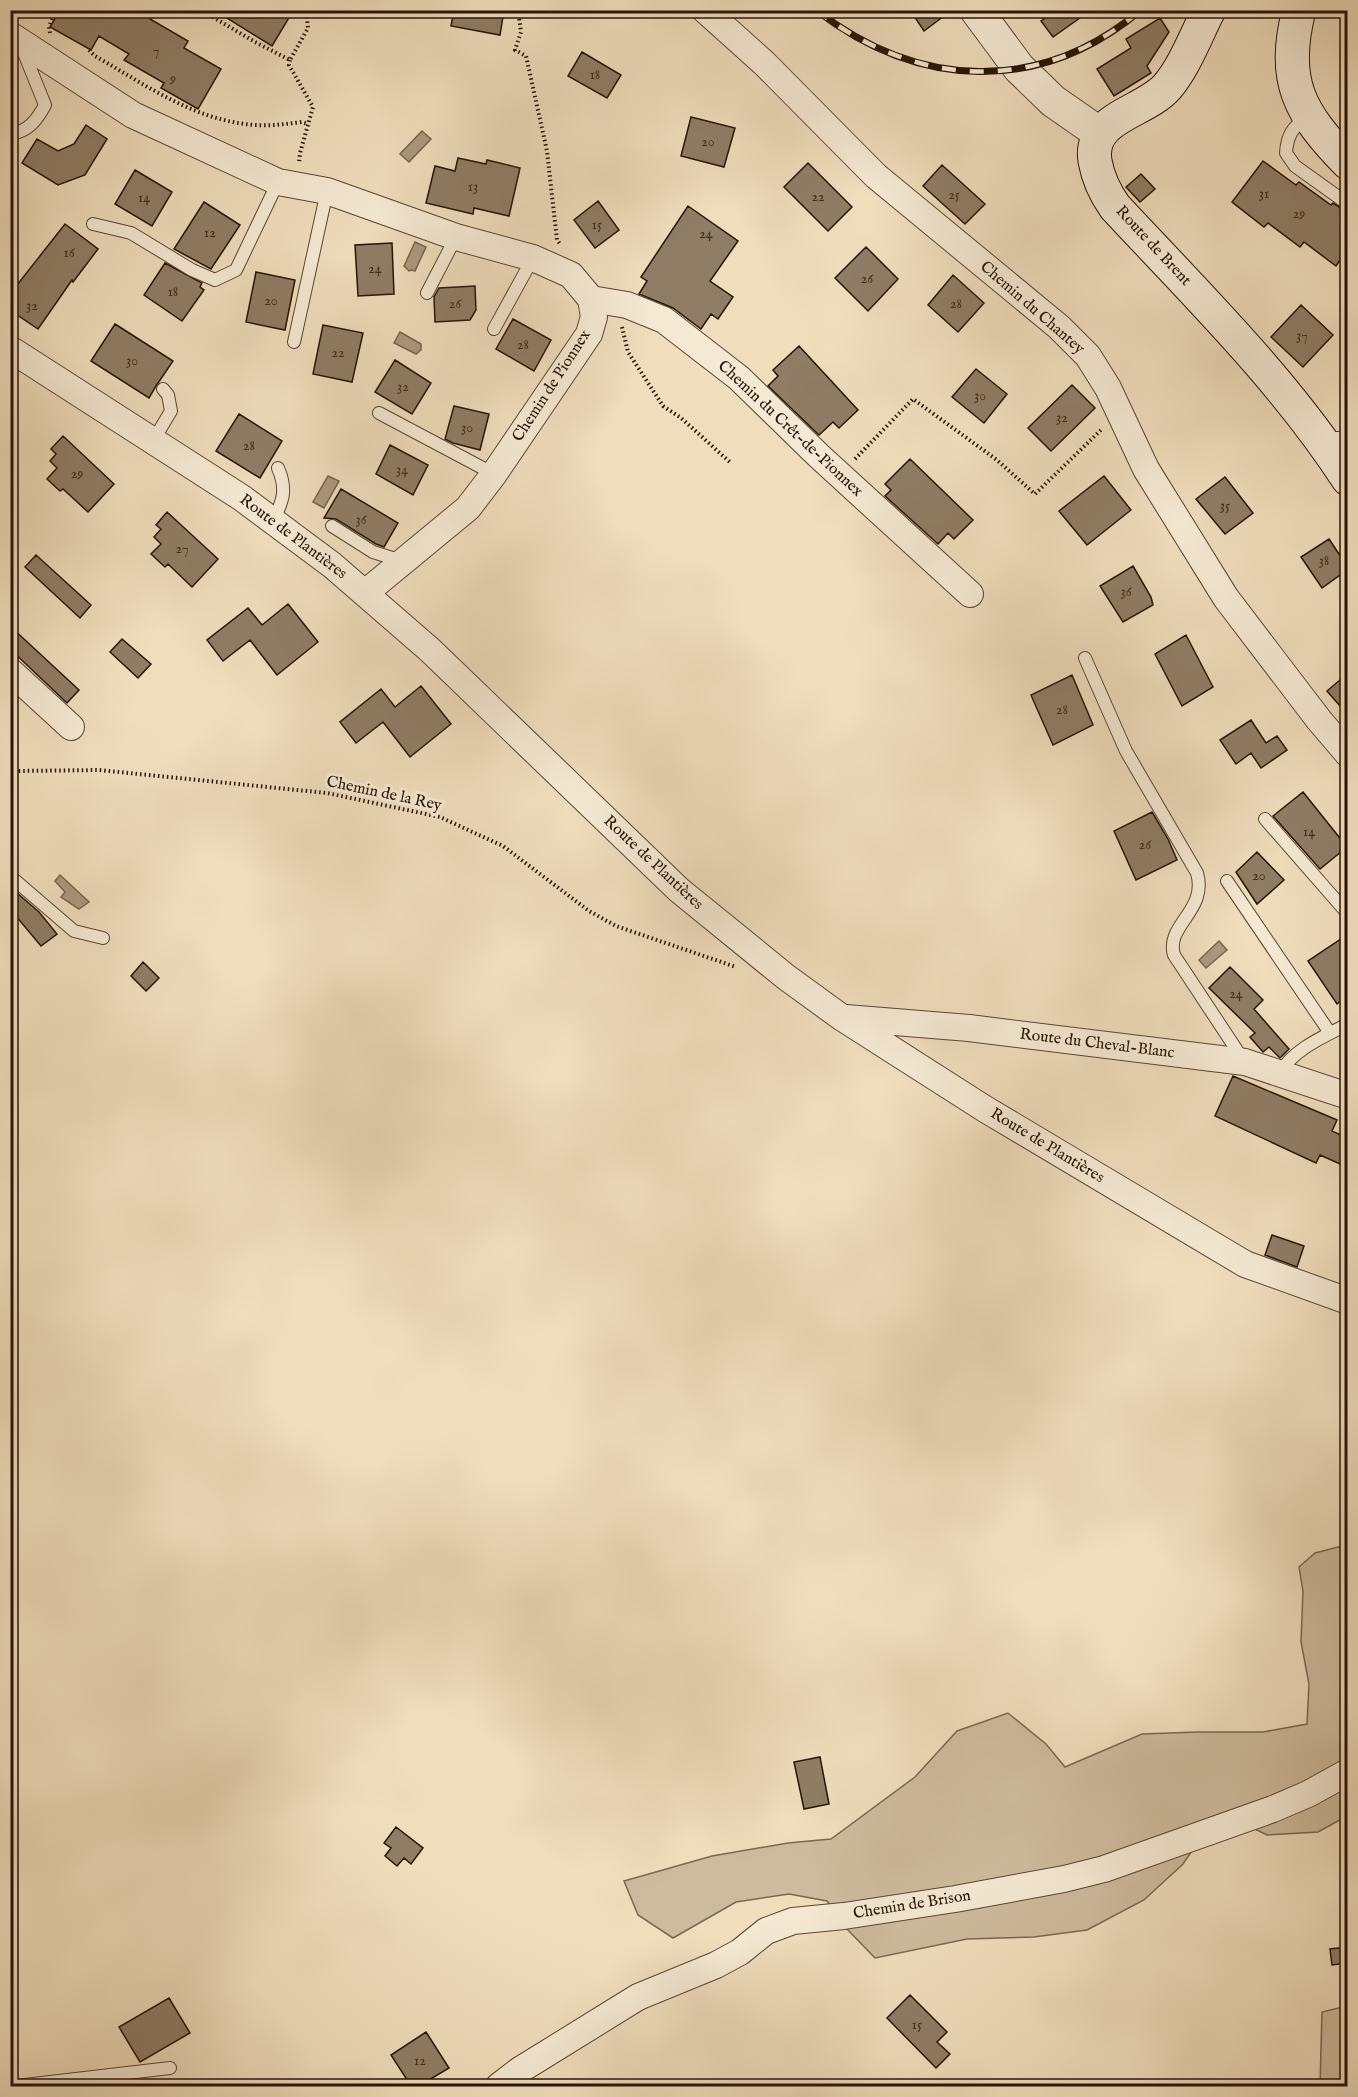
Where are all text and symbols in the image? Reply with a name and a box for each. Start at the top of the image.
house number: 7 [153,42,159,60]
house number: 18 [590,66,600,84]
house number: 9 [169,70,176,88]
house number: 20 [701,133,715,151]
house number: 13 [468,178,478,196]
house number: 31 [1259,185,1269,203]
house number: 25 [948,186,960,204]
house number: 22 [811,188,825,206]
house number: 14 [138,189,150,207]
street label: Route de Brent [1111,202,1196,291]
house number: 29 [1293,205,1305,223]
house number: 15 [592,216,602,234]
house number: 12 [204,224,216,242]
house number: 24 [699,225,713,243]
house number: 16 [63,244,76,262]
street label: Chemin du Chantey [976,257,1089,359]
house number: 24 [368,260,382,278]
house number: 26 [861,270,874,288]
house number: 18 [168,283,178,301]
house number: 20 [264,292,278,310]
house number: 26 [449,295,462,313]
house number: 28 [950,295,962,313]
house number: 32 [26,297,38,315]
street label: Chemin de Pionnex [508,326,596,446]
house number: 37 [1296,327,1308,345]
house number: 28 [517,336,529,354]
house number: 22 [331,344,345,362]
house number: 30 [126,352,138,370]
street label: Chemin du Crêt-de-Pionnex [713,356,867,502]
house number: 32 [397,378,409,396]
house number: 30 [974,387,986,405]
house number: 32 [1056,409,1068,427]
house number: 30 [461,419,473,437]
house number: 28 [243,437,255,455]
house number: 34 [396,461,408,479]
house number: 29 [71,465,83,483]
street label: Route de Plantières [235,490,351,584]
house number: 35 [1220,497,1230,515]
house number: 36 [355,511,368,529]
house number: 27 [176,540,188,558]
house number: 38 [1319,552,1329,570]
house number: 36 [1120,583,1133,601]
house number: 28 [1056,701,1068,719]
street label: Chemin de la Rey [325,772,444,816]
street label: Route de Plantières [599,812,707,915]
house number: 14 [1303,823,1315,841]
house number: 26 [1139,836,1152,854]
house number: 20 [1252,867,1266,885]
house number: 24 [1229,985,1243,1003]
street label: Route du Cheval-Blanc [1018,1025,1176,1063]
street label: Route de Plantières [986,1104,1108,1188]
street label: Chemin de Brison [852,1886,973,1924]
house number: 15 [912,2016,922,2034]
house number: 12 [414,2052,426,2070]

